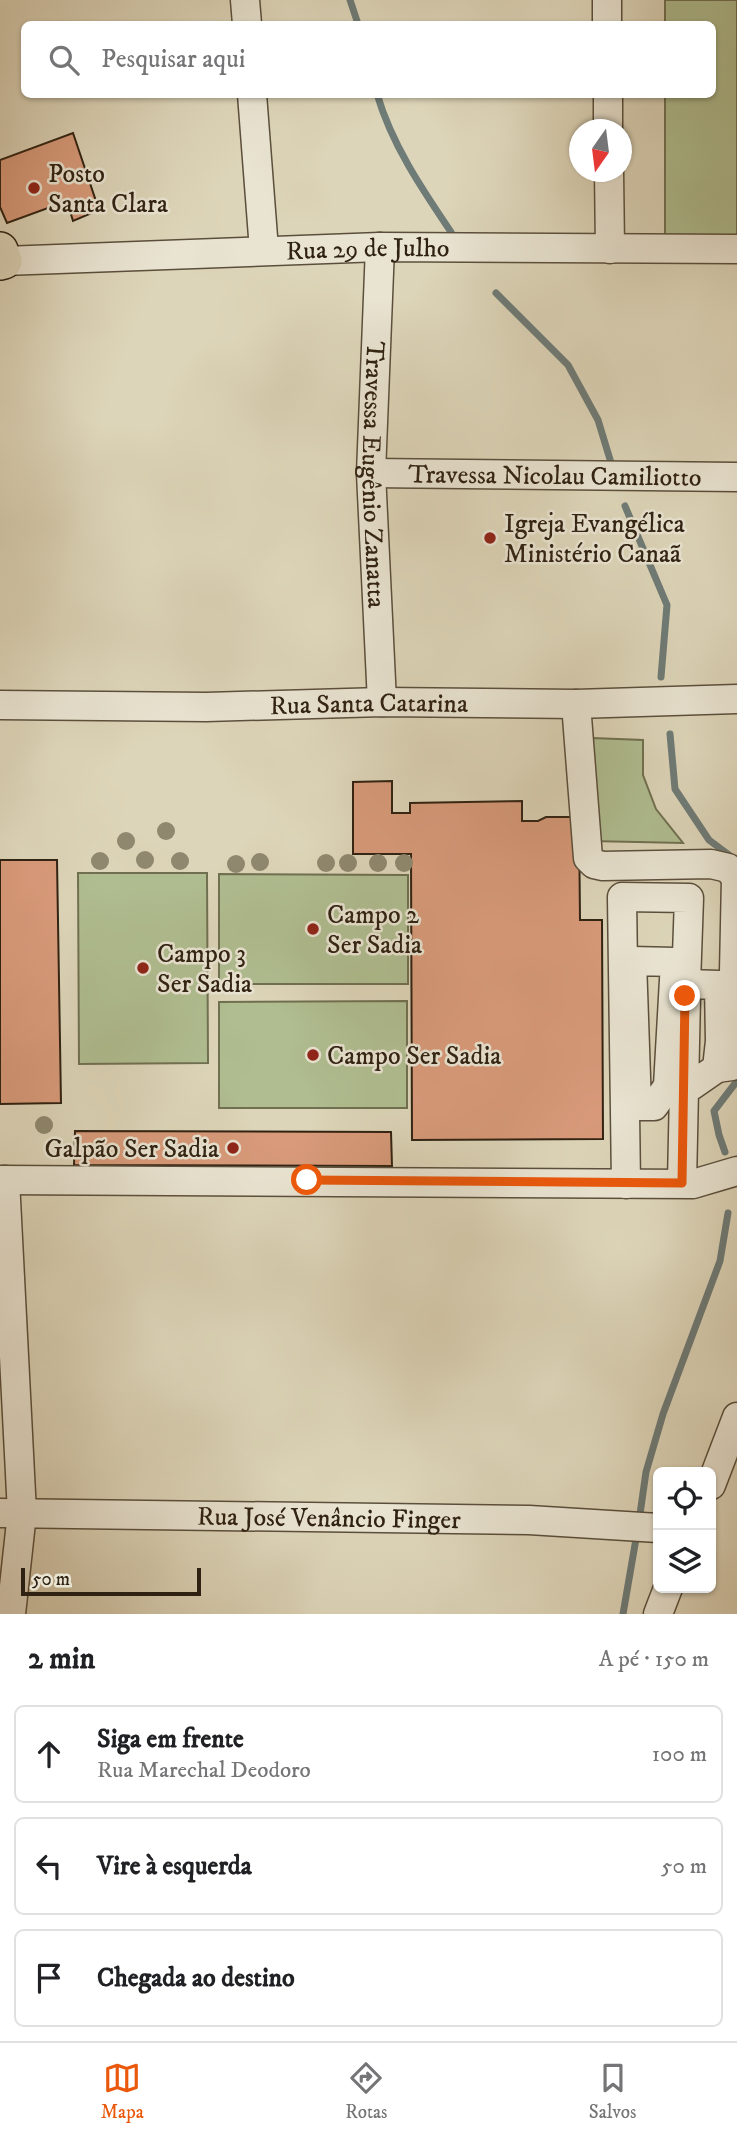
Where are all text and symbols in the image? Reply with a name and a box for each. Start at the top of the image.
search box [21,21,716,98]
icon: search [45,41,83,79]
text: Pesquisar aqui [101,43,245,76]
north arrow [569,119,632,182]
place label: Posto Santa Clara [48,158,168,221]
marker: Posto Santa Clara [26,180,42,196]
street label: Rua 29 de Julho [285,232,450,268]
street label: Travessa Eugênio Zanatta [353,341,392,609]
street label: Travessa Nicolau Camiliotto [408,458,702,495]
place label: Igreja Evangélica Ministério Canaã [504,508,685,571]
marker: Igreja Evangélica Ministério Canaã [482,530,498,546]
street label: Rua Santa Catarina [269,687,468,723]
place label: Campo 2 Ser Sadia [327,899,422,962]
marker: Campo 2 Ser Sadia [305,921,321,937]
place label: Campo 3 Ser Sadia [157,938,252,1001]
marker: Campo 3 Ser Sadia [135,960,151,976]
route end [669,980,700,1011]
place label: Campo Ser Sadia [327,1040,501,1073]
marker: Campo Ser Sadia [305,1047,321,1063]
place label: Galpão Ser Sadia [45,1133,219,1166]
marker: Galpão Ser Sadia [225,1140,241,1156]
route start [291,1164,322,1195]
map controls [653,1467,716,1593]
button: locate [653,1467,716,1530]
street label: Rua José Venâncio Finger [197,1501,461,1537]
button: layers [653,1530,716,1593]
scale bar [21,1565,201,1597]
text: 50 m [32,1568,70,1591]
text: 2 min [28,1641,95,1678]
text: A pé · 150 m [599,1645,709,1674]
text: Siga em frente [97,1723,244,1756]
icon: ahead [30,1735,68,1773]
text: 100 m [652,1740,707,1769]
text: Rua Marechal Deodoro [97,1756,311,1785]
icon: left [30,1847,68,1885]
text: Vire à esquerda [97,1850,252,1883]
text: 50 m [661,1852,707,1881]
icon: arrive [30,1959,68,1997]
text: Chegada ao destino [97,1962,295,1995]
tab: Mapa [101,2059,144,2124]
tab: Rotas [345,2059,387,2124]
tab: Salvos [589,2059,636,2124]

